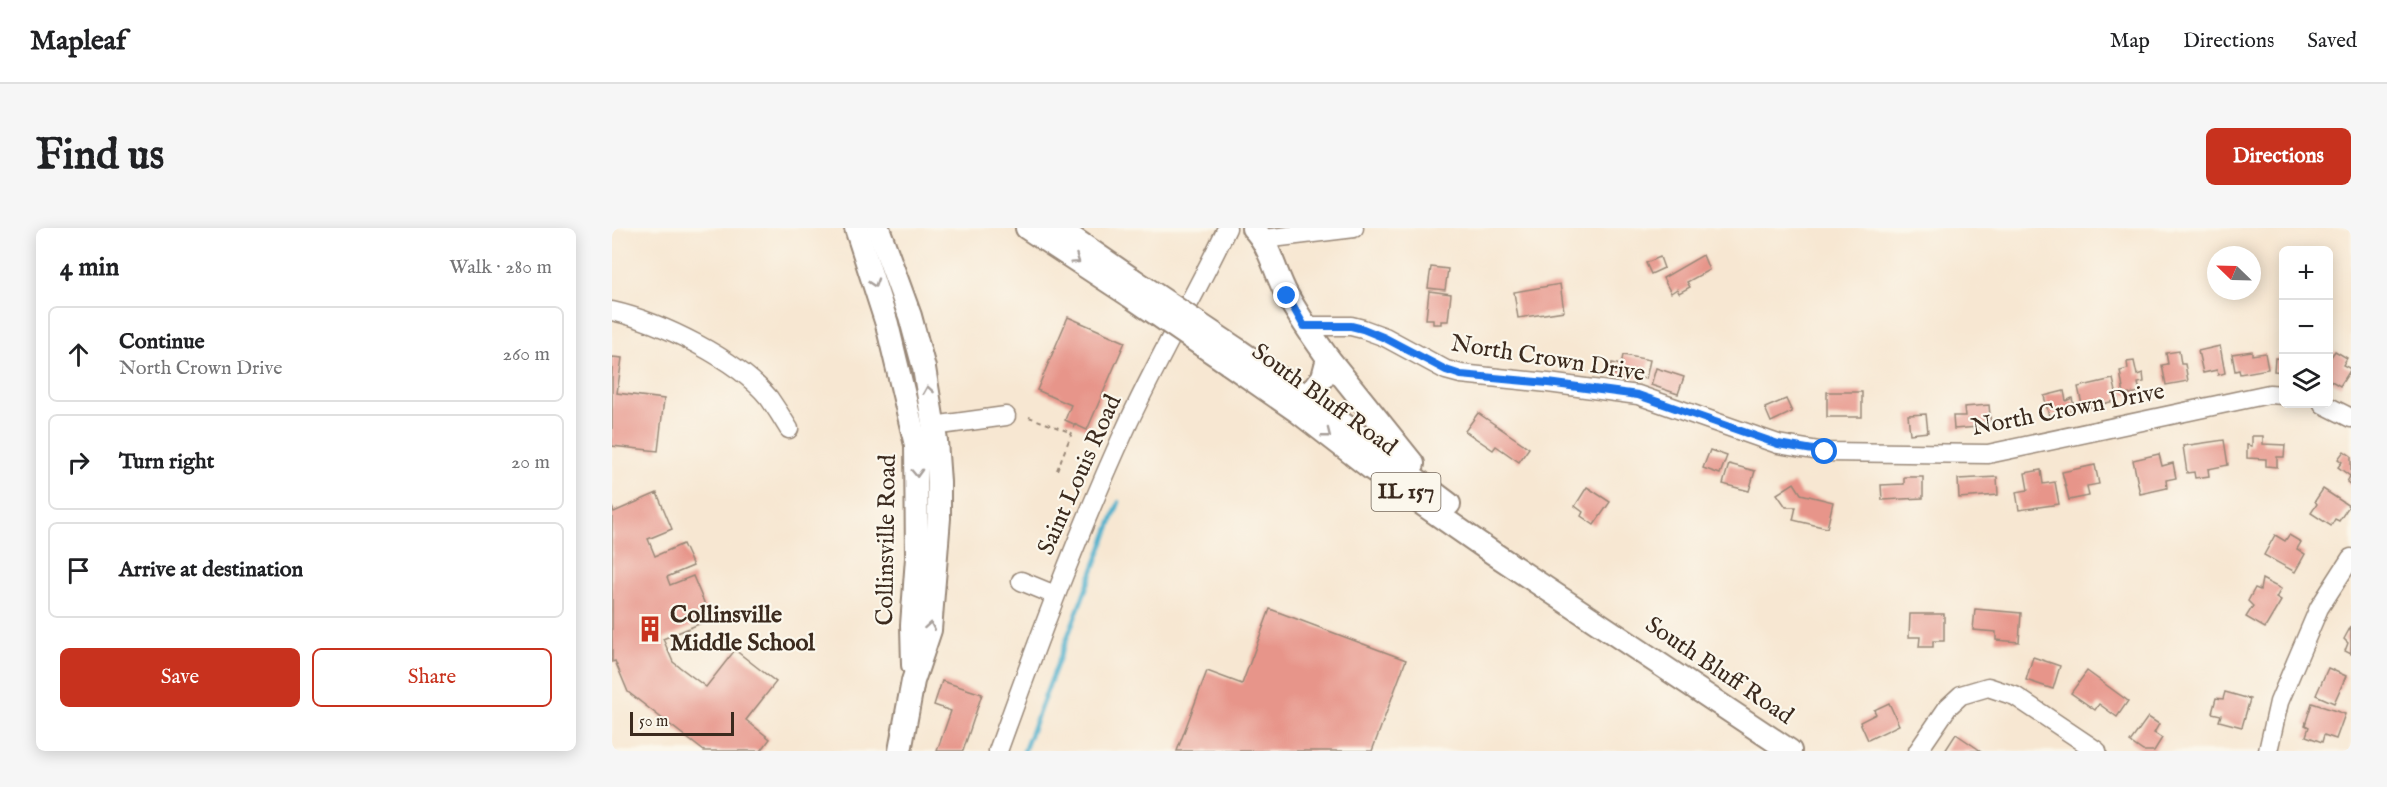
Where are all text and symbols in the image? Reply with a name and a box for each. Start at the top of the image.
text: Mapleaf [30,24,126,59]
text: Map [2110,28,2150,55]
text: Directions [2183,28,2274,55]
text: Saved [2307,28,2357,55]
button: Directions [2206,128,2351,185]
text: Find us [36,130,164,183]
north arrow [2207,246,2261,300]
map controls [2279,246,2333,408]
button: + [2279,246,2333,300]
text: 4 min [60,251,119,284]
one-way arrow [1070,253,1080,265]
text: Walk · 280 m [449,255,552,280]
one-way arrow [867,277,880,288]
route end [1273,282,1299,308]
button: − [2279,300,2333,354]
text: Continue [119,328,205,356]
street label: North Crown Drive [1449,328,1647,390]
street label: South Bluff Road [1245,337,1403,463]
icon: ahead [62,338,95,371]
text: 260 m [503,342,550,367]
button: layers [2279,354,2333,408]
text: North Crown Drive [119,356,283,381]
street label: North Crown Drive [1969,376,2167,444]
one-way arrow [922,385,934,394]
street label: Saint Louis Road [1031,390,1129,560]
one-way arrow [1320,426,1331,437]
route start [1811,438,1837,464]
icon: right [62,446,95,479]
text: Turn right [119,448,214,476]
text: 20 m [511,450,550,475]
street label: Collinsville Road [870,454,904,626]
one-way arrow [911,469,923,478]
road number: IL 157 [1372,473,1440,511]
icon: arrive [62,554,95,587]
text: Arrive at destination [119,556,303,584]
place label: Collinsville Middle School [670,600,815,659]
street label: South Bluff Road [1639,610,1799,732]
building icon: Collinsville Middle School [635,614,665,644]
one-way arrow [923,621,936,631]
button: Save [60,648,300,707]
button: Share [312,648,552,707]
scale bar [630,709,734,736]
text: 50 m [639,712,668,732]

